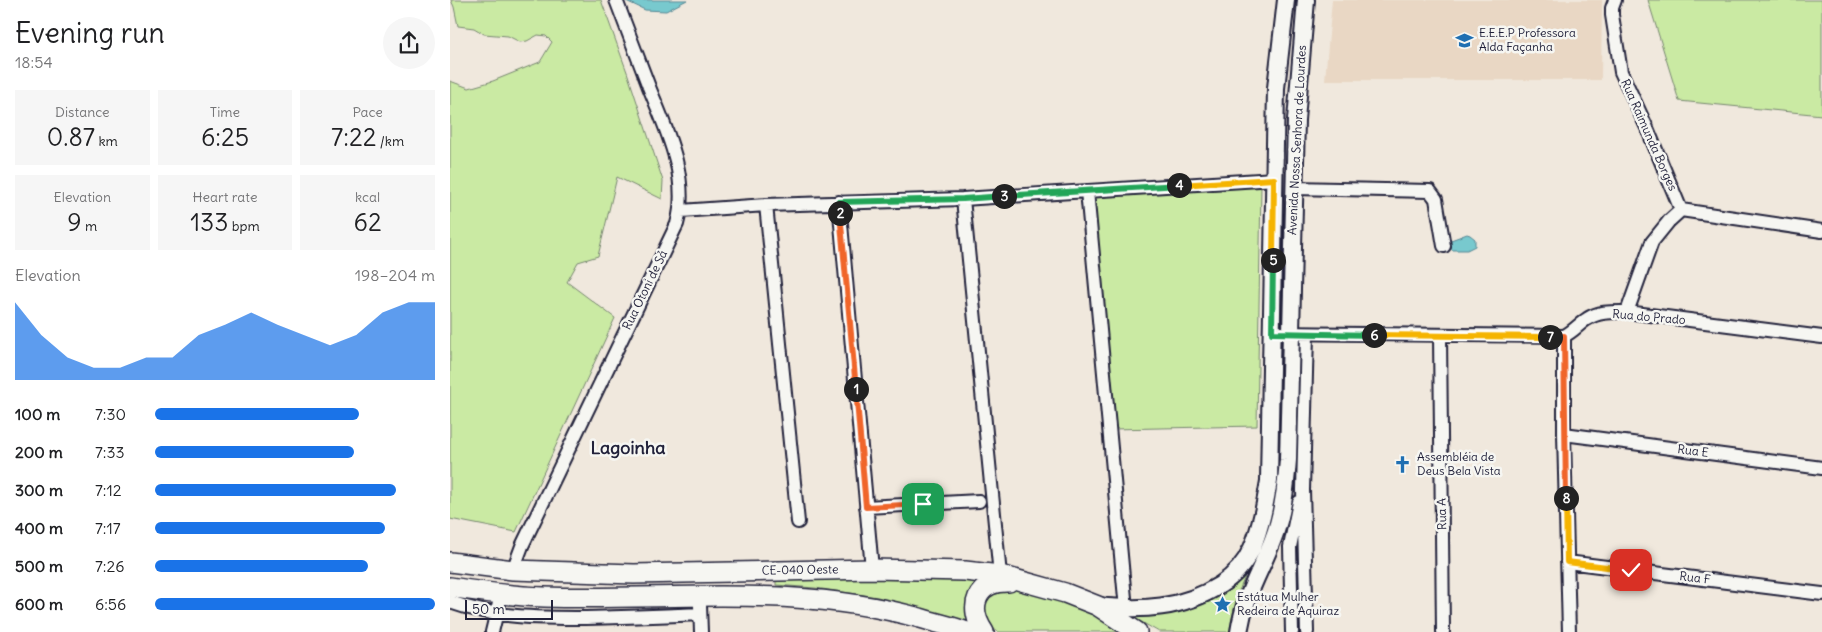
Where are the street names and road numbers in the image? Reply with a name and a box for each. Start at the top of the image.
street label: Avenida Nossa Senhora de Lourdes [1284,45,1309,235]
street label: Rua Raimunda Borges [1618,77,1681,193]
street label: Rua Otoni de Sá [619,247,670,332]
street label: Rua do Prado [1612,306,1687,327]
street label: Rua E [1677,441,1710,460]
street label: Rua A [1434,498,1449,530]
street label: CE-040 Oeste [761,561,839,578]
street label: Rua F [1679,568,1712,587]

